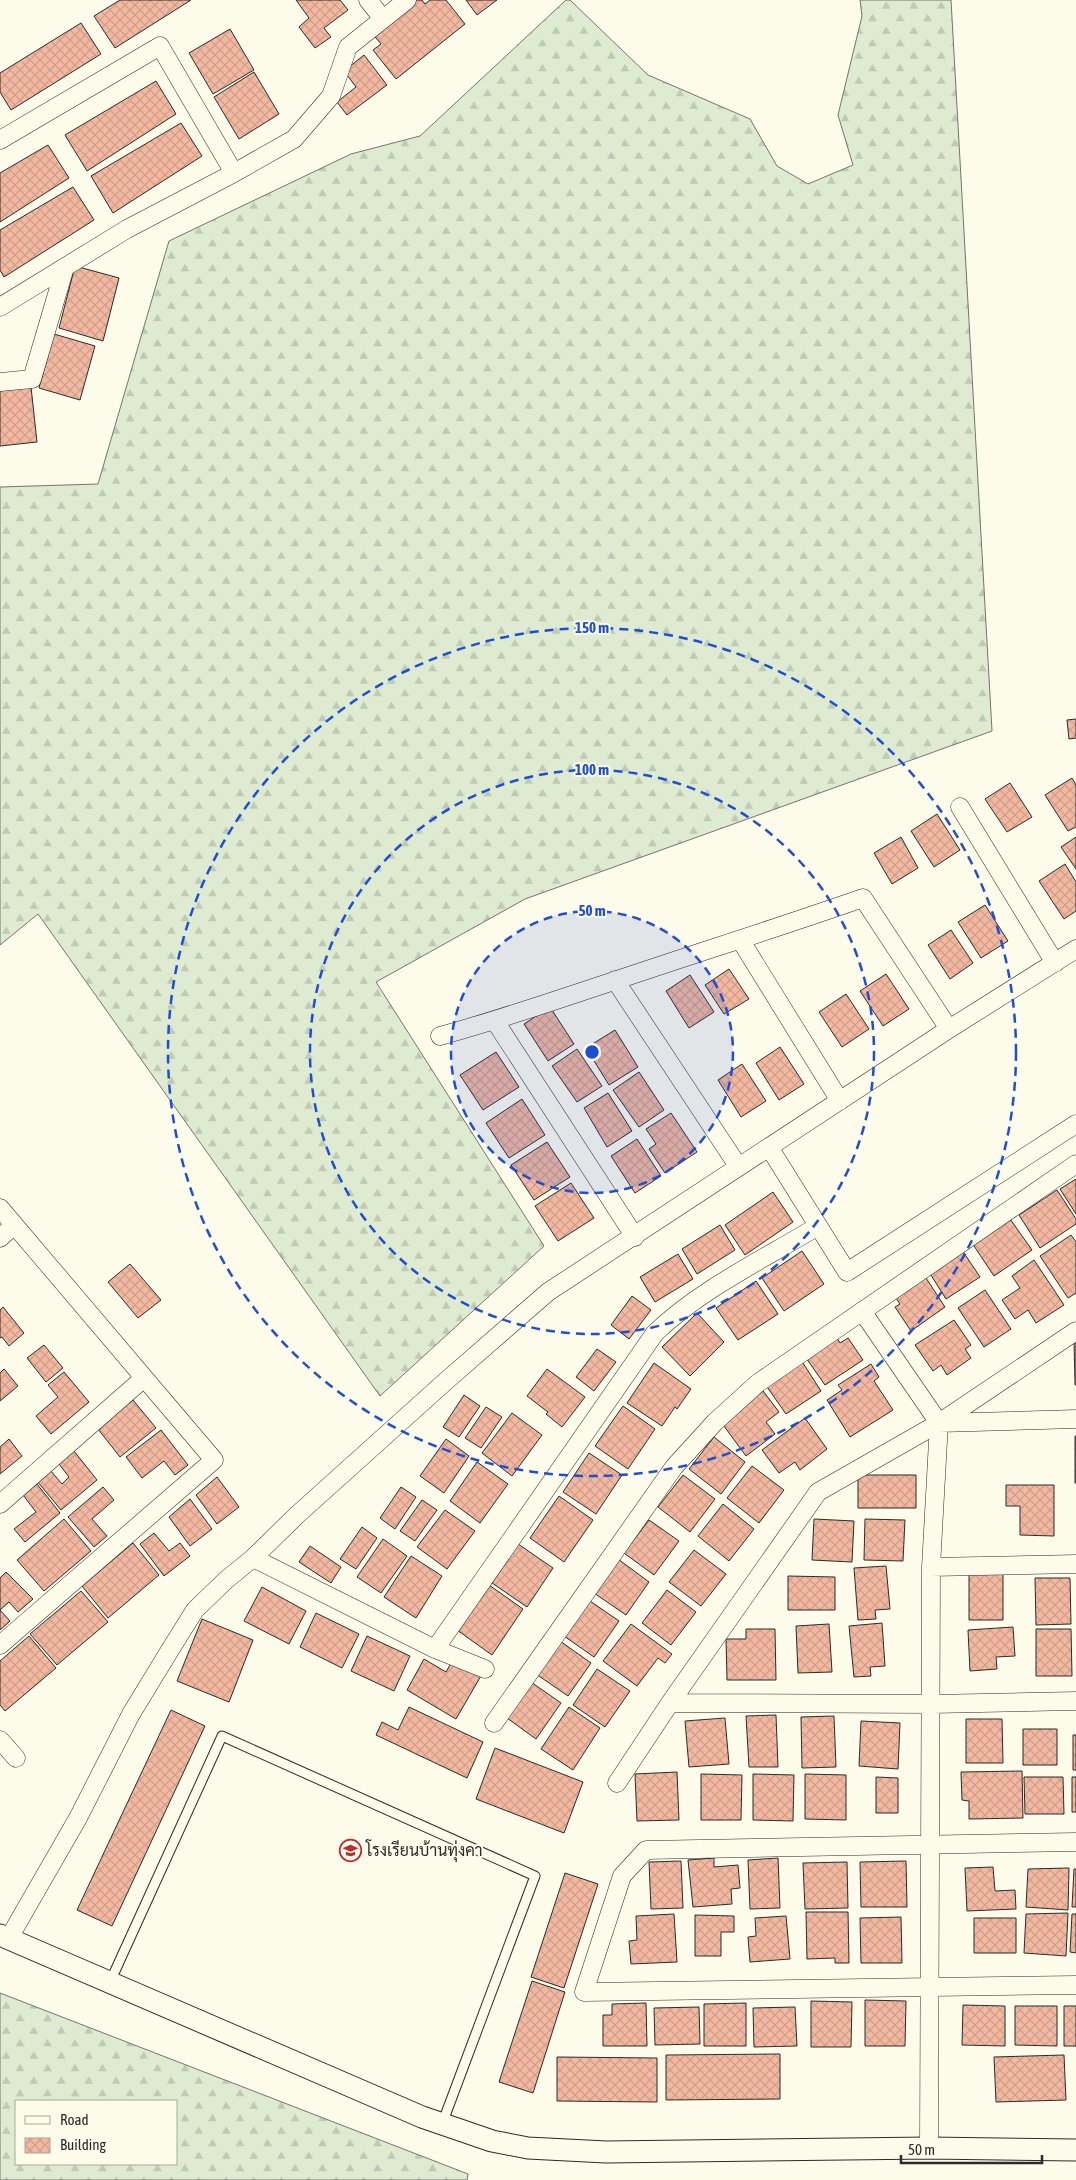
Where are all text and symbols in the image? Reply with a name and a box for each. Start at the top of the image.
text: 150 m [575,619,609,636]
text: 100 m [575,761,609,778]
text: 50 m [579,902,606,919]
centre of rings [583,1043,601,1061]
school or university icon: โรงเรียนบ้านทุ่งคา [338,1838,362,1862]
place label: โรงเรียนบ้านทุ่งคา [365,1839,483,1862]
legend [15,2100,178,2165]
text: Road [60,2111,89,2128]
scale bar [901,2132,1042,2164]
text: Building [60,2136,106,2153]
text: 50 m [908,2141,935,2158]

